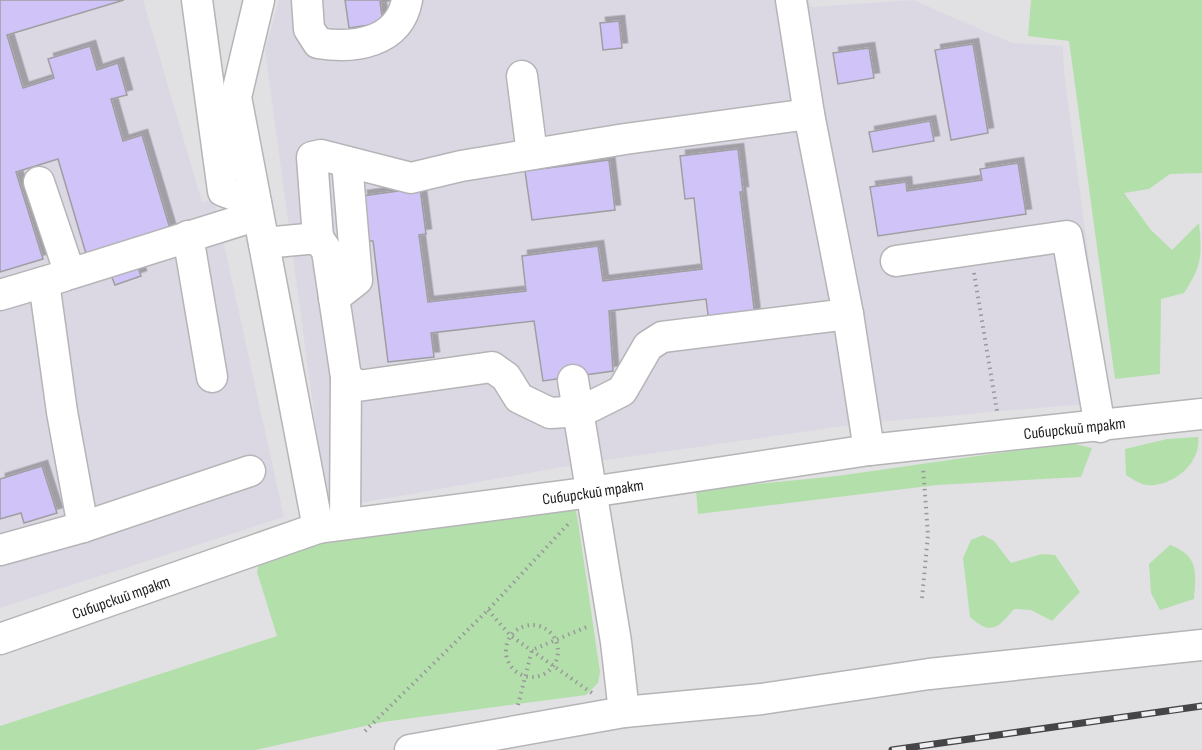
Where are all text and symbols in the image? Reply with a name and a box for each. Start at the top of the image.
street label: Сибирский тракт [1023,414,1126,444]
street label: Сибирский тракт [541,476,645,509]
street label: Сибирский тракт [70,572,173,624]

